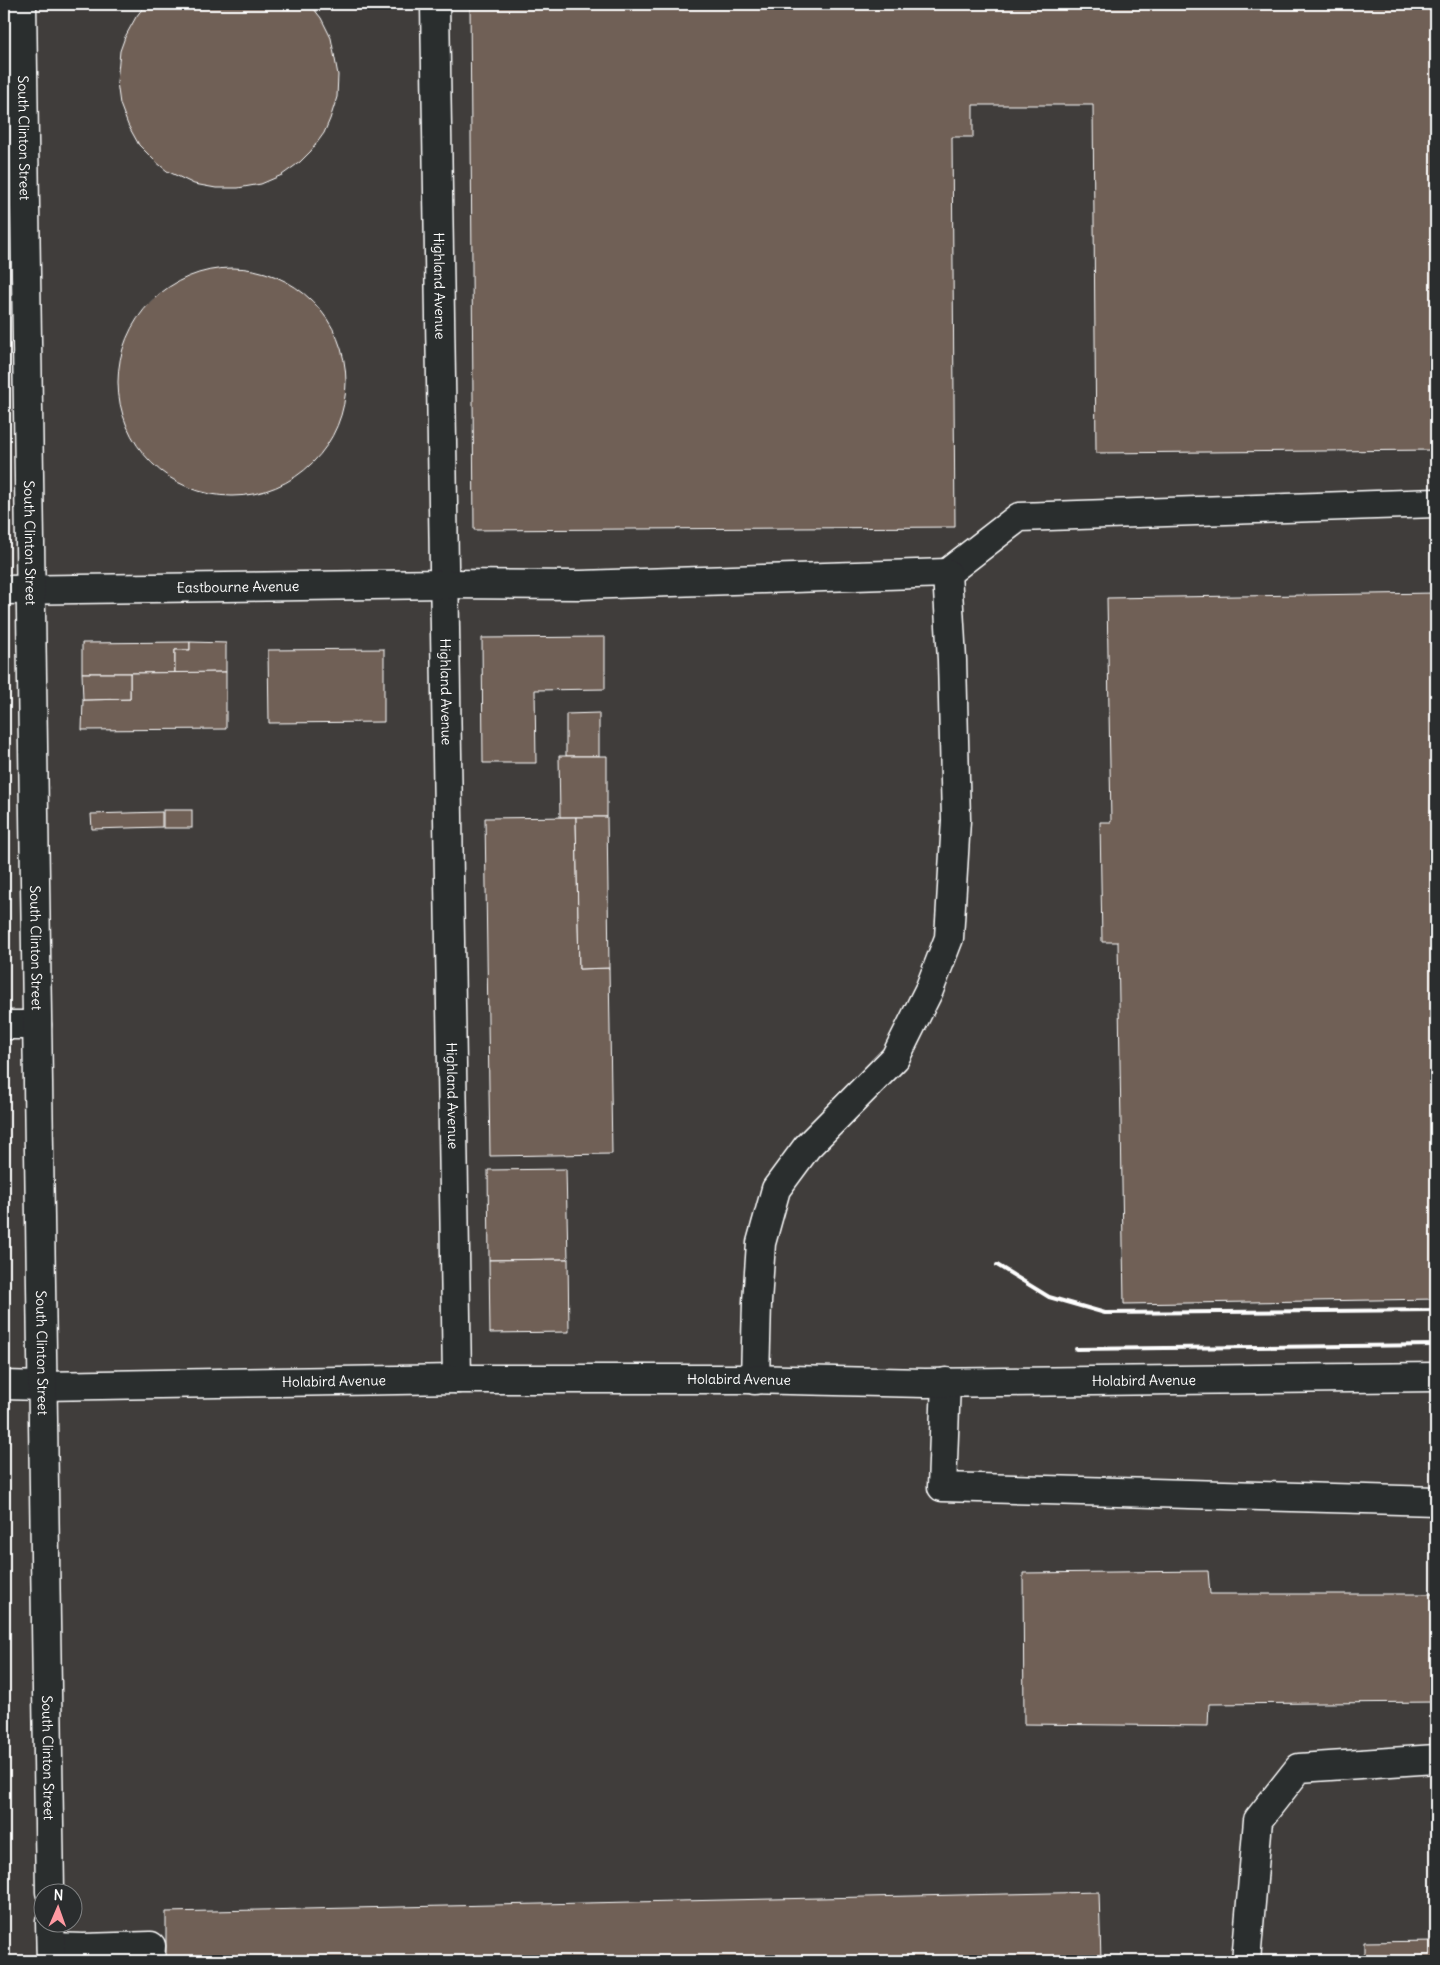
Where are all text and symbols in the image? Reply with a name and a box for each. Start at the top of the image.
street label: South Clinton Street [14,75,34,201]
street label: Highland Avenue [430,232,449,340]
street label: South Clinton Street [20,480,40,606]
street label: Eastbourne Avenue [177,577,299,597]
street label: Highland Avenue [436,638,456,745]
street label: South Clinton Street [26,885,46,1011]
street label: Highland Avenue [443,1042,462,1149]
street label: South Clinton Street [32,1290,52,1416]
street label: Holabird Avenue [687,1370,791,1389]
street label: Holabird Avenue [282,1371,386,1391]
street label: Holabird Avenue [1092,1371,1196,1390]
street label: South Clinton Street [38,1695,58,1821]
north arrow [32,1882,82,1932]
text: N [53,1886,64,1904]

